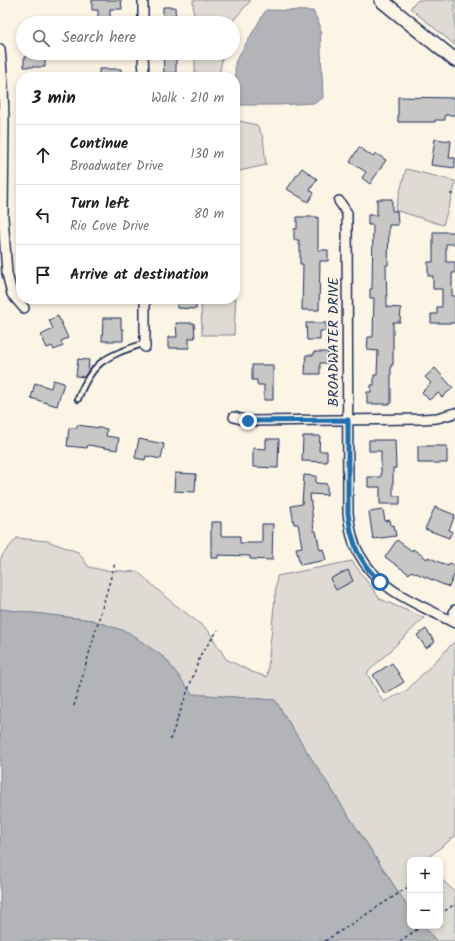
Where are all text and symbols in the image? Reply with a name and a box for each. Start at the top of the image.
search box [16,16,240,60]
text: Search here [62,26,136,50]
icon: search [30,27,52,49]
text: 3 min [32,85,76,112]
text: Walk · 210 m [151,88,224,109]
text: Continue [70,132,128,156]
icon: ahead [32,144,54,166]
text: 130 m [190,144,224,165]
text: Broadwater Drive [70,156,163,177]
text: Turn left [70,192,130,216]
icon: left [32,204,54,226]
text: 80 m [194,204,224,225]
text: Rio Cove Drive [70,216,149,237]
text: Arrive at destination [70,263,209,287]
icon: arrive [32,264,54,286]
street label: BROADWATER DRIVE [323,277,345,407]
route end [239,412,257,430]
route start [371,573,389,591]
map controls [407,857,443,929]
button: + [407,857,443,893]
button: − [407,893,443,929]

